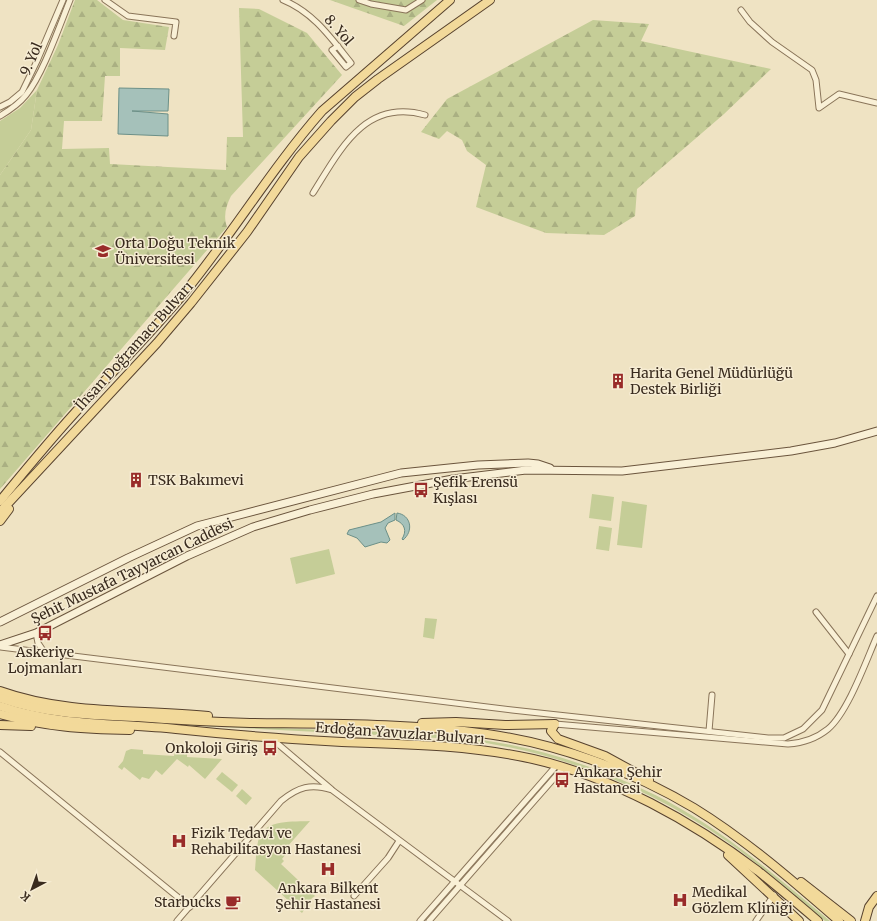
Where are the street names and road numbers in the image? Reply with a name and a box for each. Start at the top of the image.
street label: 8. Yol [321,11,358,50]
street label: 9. Yol [16,39,47,78]
street label: İhsan Doğramacı Bulvarı [71,277,197,414]
street label: Şehit Mustafa Tayyarcan Caddesi [28,514,237,628]
street label: Erdoğan Yavuzlar Bulvarı [315,718,486,748]

